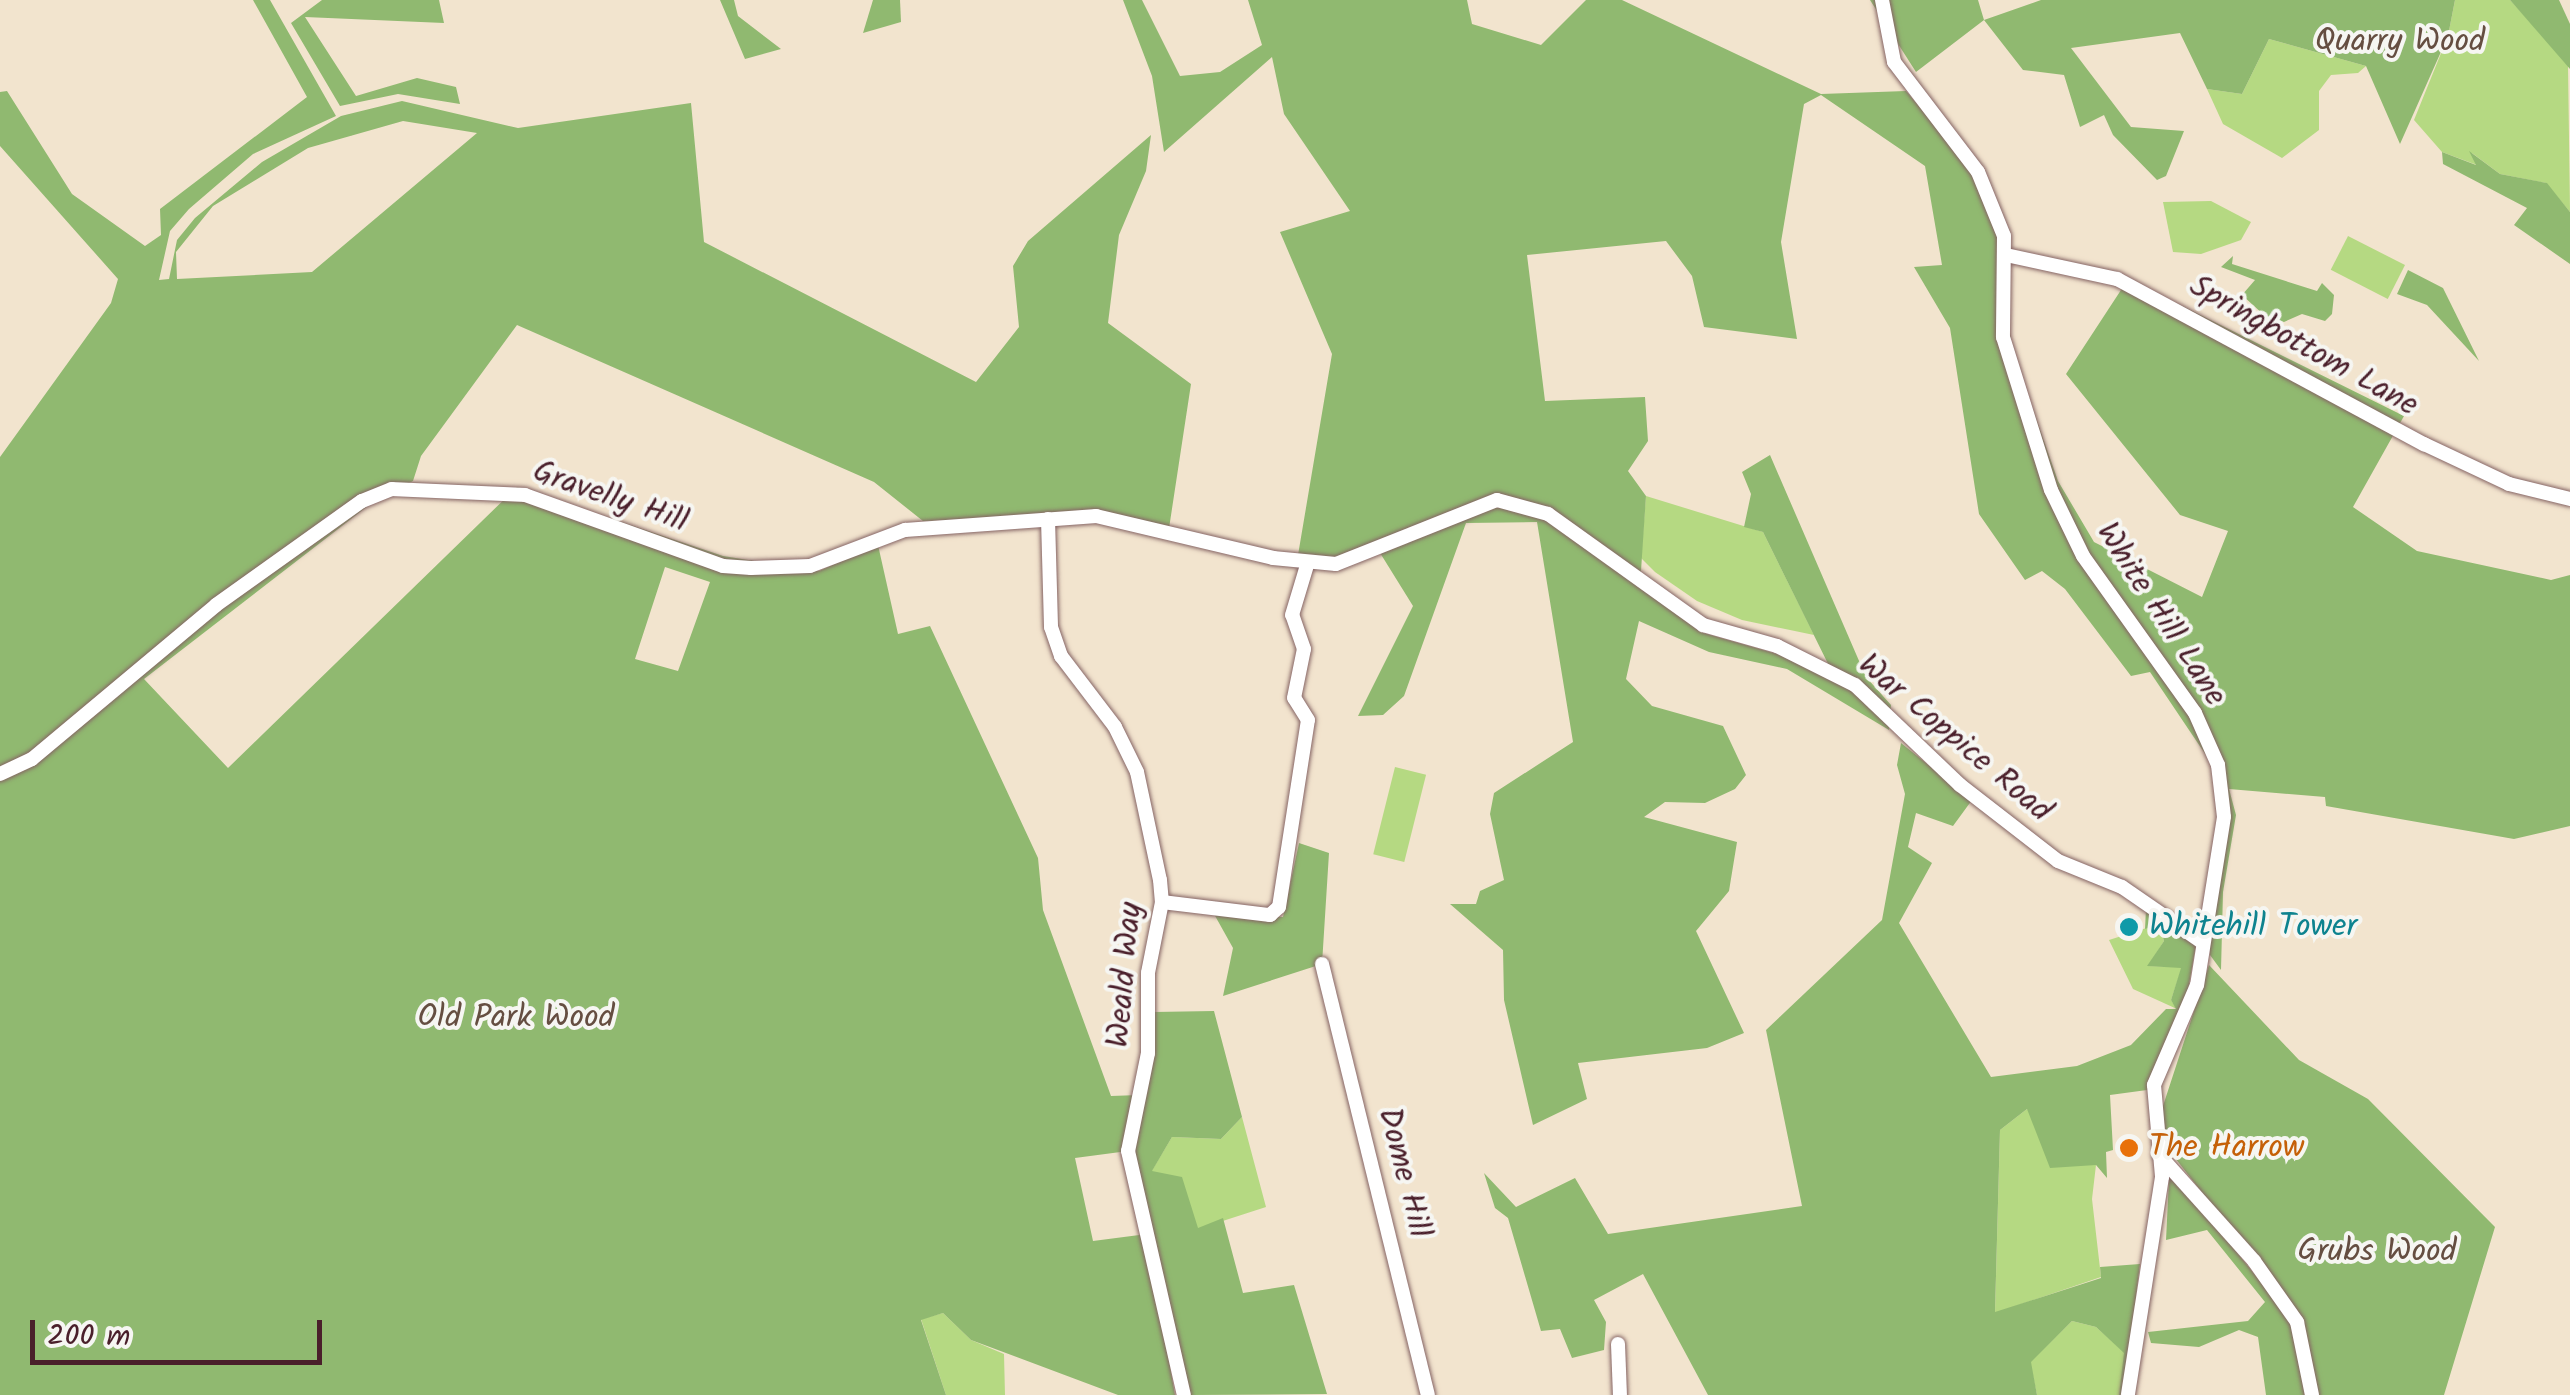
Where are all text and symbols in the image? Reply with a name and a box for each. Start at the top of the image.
park label: Quarry Wood [2315,23,2485,61]
street label: Springbottom Lane [2182,268,2424,426]
street label: Gravelly Hill [527,454,693,542]
street label: White Hill Lane [2086,516,2234,714]
street label: War Coppice Road [1849,647,2059,831]
street label: Weald Way [1101,901,1151,1049]
place label: Whitehill Tower [2149,908,2357,946]
marker: Whitehill Tower [2118,916,2140,938]
park label: Old Park Wood [417,999,615,1037]
street label: Dome Hill [1368,1104,1438,1242]
place label: The Harrow [2149,1129,2304,1167]
marker: The Harrow [2118,1137,2140,1159]
park label: Grubs Wood [2298,1233,2456,1271]
scale bar [35,1300,328,1362]
text: 200 m [47,1313,130,1361]

